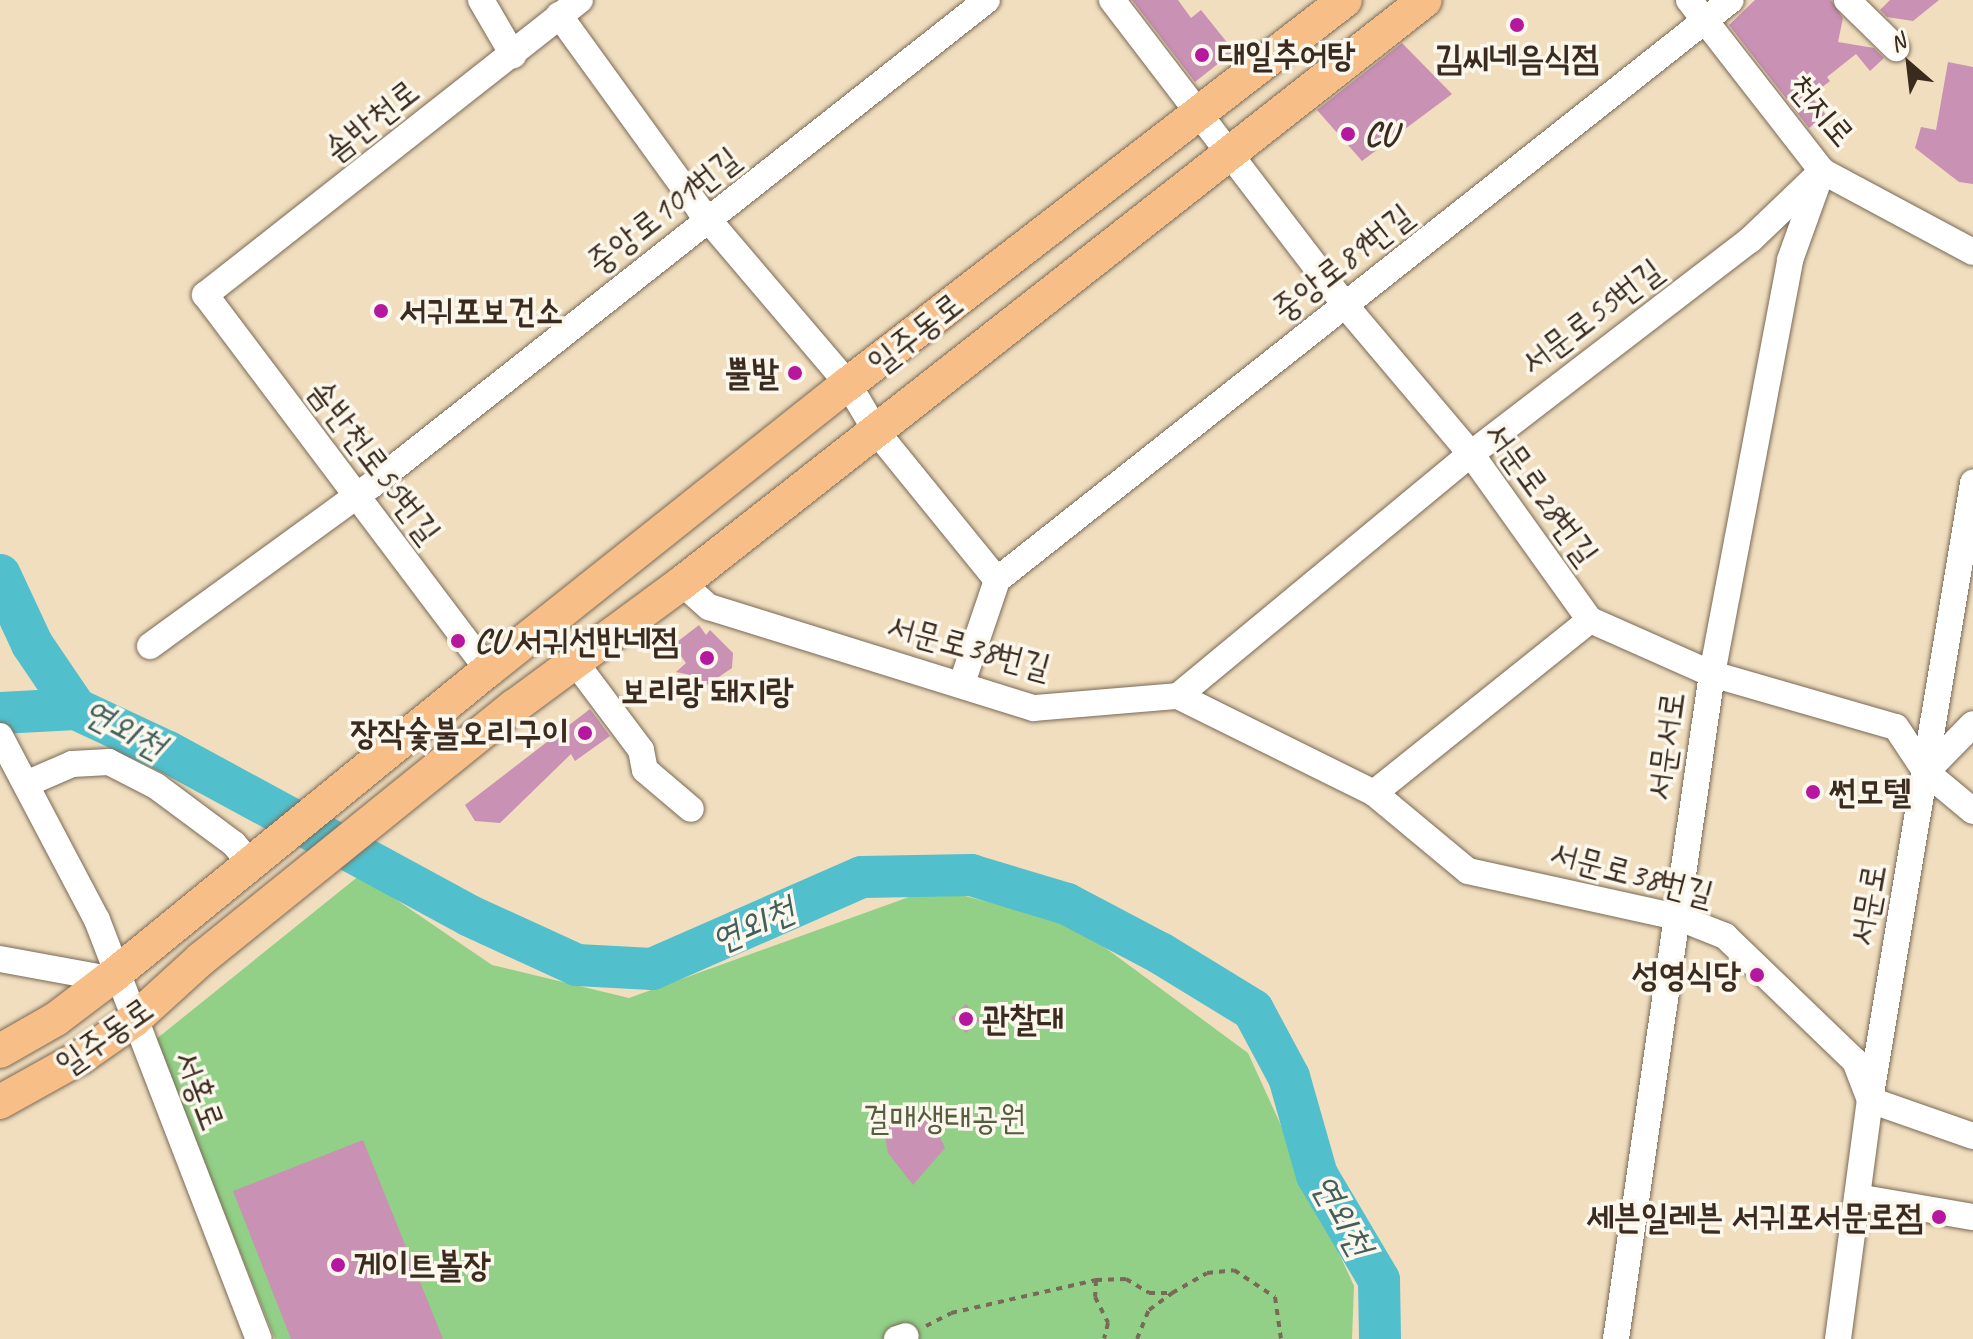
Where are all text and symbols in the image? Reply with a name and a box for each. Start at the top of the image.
marker: 김씨네음식점 [1508,16,1526,34]
north arrow [1869,24,1949,104]
text: N [1885,27,1910,58]
place label: 대일추어탕 [1218,35,1355,75]
place label: 김씨네음식점 [1435,38,1599,78]
marker: 대일추어탕 [1193,46,1211,64]
street label: 천지로 [1780,65,1864,155]
street label: 솜반천로 [315,70,427,170]
place label: CU [1364,114,1396,154]
marker: CU [1339,125,1357,143]
street label: 중앙로101번길 [578,138,748,282]
street label: 중앙로89번길 [1263,194,1421,330]
street label: 서문로55번길 [1512,249,1670,383]
street label: 일주동로 [859,283,971,383]
place label: 서귀포보건소 [399,291,563,331]
marker: 서귀포보건소 [370,300,392,322]
place label: 뿔발 [724,353,779,393]
marker: 뿔발 [786,364,804,382]
street label: 솜반천로55번길 [300,371,450,551]
street label: 서문로28번길 [1476,413,1608,573]
street label: 서문로38번길 [883,605,1055,687]
place label: CU 서귀선반네점 [474,621,679,661]
marker: CU 서귀선반네점 [449,632,467,650]
marker: 보리랑 돼지랑 [698,649,716,667]
place label: 보리랑 돼지랑 [621,671,793,711]
street label: 서문서로 [1637,689,1693,803]
water label: 연외천 [75,690,173,768]
place label: 장작숯불오리구이 [350,713,569,753]
marker: 장작숯불오리구이 [576,724,594,742]
place label: 썬모텔 [1829,772,1911,812]
marker: 썬모텔 [1804,783,1822,801]
street label: 서문로38번길 [1546,832,1718,914]
street label: 서문로 [1840,861,1894,949]
water label: 연외천 [705,888,801,962]
place label: 성영식당 [1632,955,1741,995]
marker: 성영식당 [1748,966,1766,984]
street label: 일주동로 [47,988,161,1084]
place label: 관찰대 [982,999,1064,1039]
marker: 관찰대 [957,1010,975,1028]
street label: 서홍로 [166,1044,234,1136]
park label: 걸매생태공원 [862,1098,1026,1138]
water label: 연외천 [1302,1167,1382,1263]
place label: 세븐일레븐 서귀포서문로점 [1586,1197,1923,1237]
marker: 세븐일레븐 서귀포서문로점 [1930,1208,1948,1226]
place label: 게이트볼장 [354,1245,491,1285]
marker: 게이트볼장 [329,1256,347,1274]

